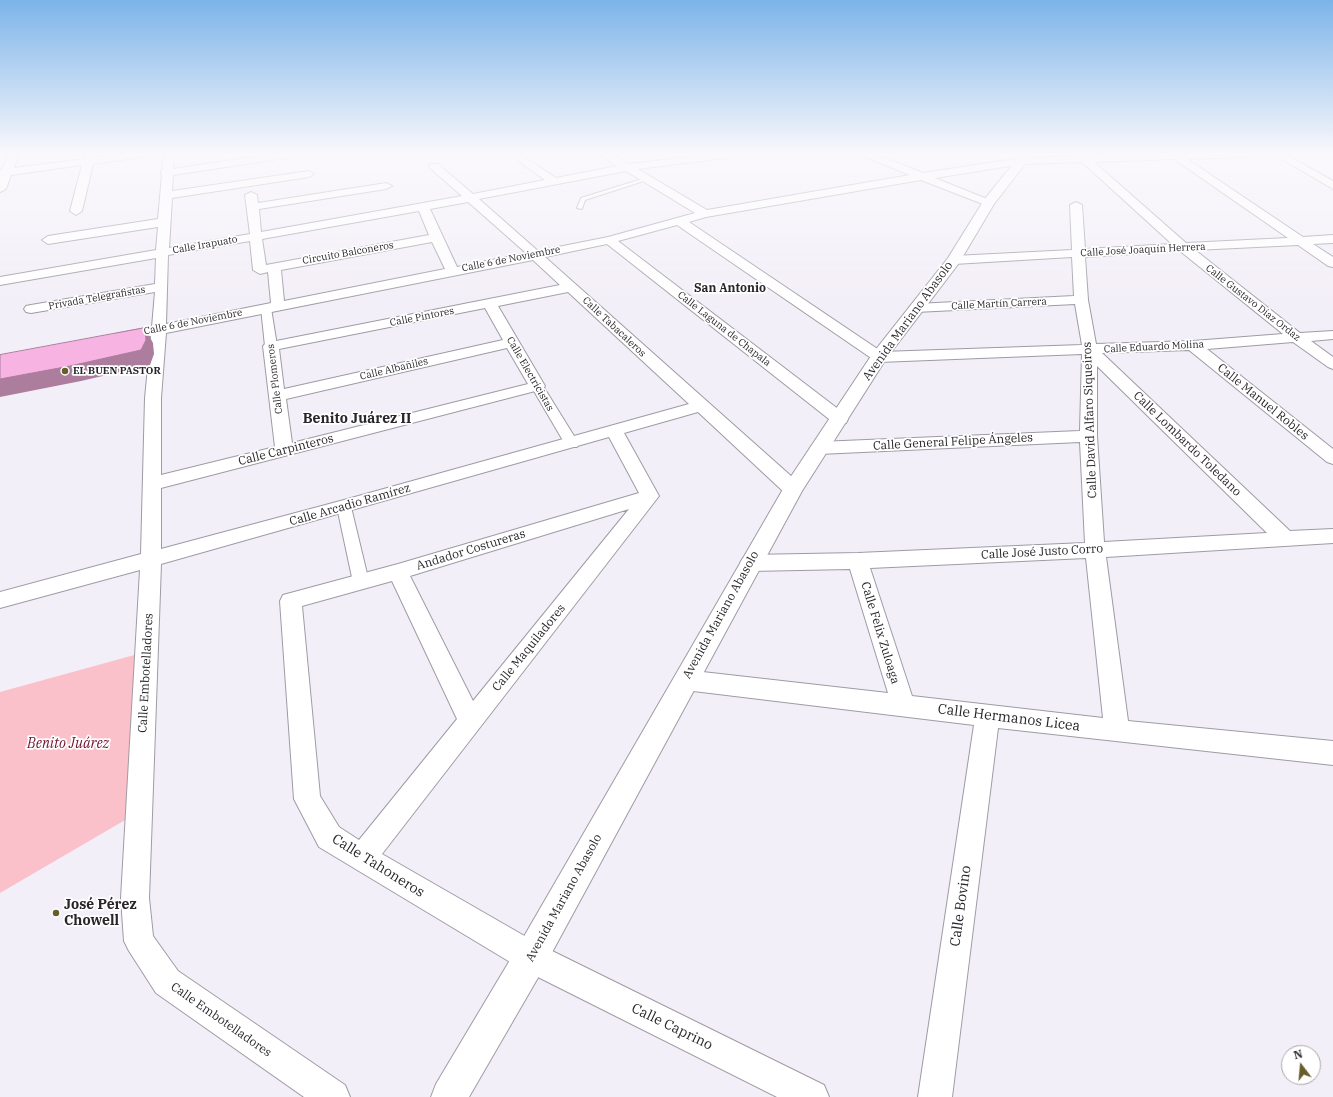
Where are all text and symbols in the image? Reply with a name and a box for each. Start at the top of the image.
street label: Calle Irapuato [172,233,238,257]
street label: Circuito Balconeros [301,239,395,267]
street label: Calle José Joaquín Herrera [1080,241,1206,259]
street label: Calle 6 de Noviembre [461,244,561,274]
street label: Avenida Mariano Abasolo [860,259,956,383]
street label: Calle Gustavo Díaz Ordaz [1203,262,1303,344]
district label: San Antonio [694,282,766,296]
street label: Privada Telegrafistas [48,284,146,312]
street label: Calle Laguna de Chapala [675,289,773,369]
street label: Calle Tabacaleros [580,294,648,360]
street label: Calle Martín Carrera [951,296,1047,312]
street label: Calle Pintores [389,305,455,329]
street label: Calle 6 de Noviembre [143,307,243,337]
street label: Calle Electricistas [504,335,556,413]
street label: Calle Eduardo Molina [1104,338,1204,356]
street label: Calle David Alfaro Siqueiros [1080,341,1100,499]
street label: Calle Plomeros [265,343,285,415]
street label: Calle Albañiles [359,355,429,383]
street label: Calle Manuel Robles [1214,361,1312,443]
place label: EL BUEN PASTOR [73,365,161,377]
marker: EL BUEN PASTOR [60,366,70,376]
street label: Calle Lombardo Toledano [1130,389,1244,499]
district label: Benito Juárez II [303,411,411,427]
street label: Calle Carpinteros [237,431,335,469]
street label: Calle General Felipe Ángeles [873,431,1033,453]
street label: Calle Arcadio Ramírez [288,481,412,529]
street label: Andador Costureras [415,527,527,573]
street label: Calle José Justo Corro [981,542,1103,562]
street label: Avenida Mariano Abasolo [680,549,762,681]
street label: Calle Felix Zuloaga [858,580,902,686]
street label: Calle Maquiladores [489,602,569,694]
street label: Calle Embotelladores [136,613,156,733]
street label: Calle Hermanos Licea [937,701,1081,735]
park label: Benito Juárez [27,736,109,752]
street label: Calle Tahoneros [329,831,427,901]
street label: Avenida Mariano Abasolo [523,832,605,964]
street label: Calle Bovino [947,864,975,948]
place label: José Pérez Chowell [64,897,137,930]
marker: José Pérez Chowell [51,908,61,918]
street label: Calle Embotelladores [168,980,274,1060]
street label: Calle Caprino [629,1000,715,1054]
north arrow [1281,1045,1321,1085]
text: N [1292,1047,1304,1062]

